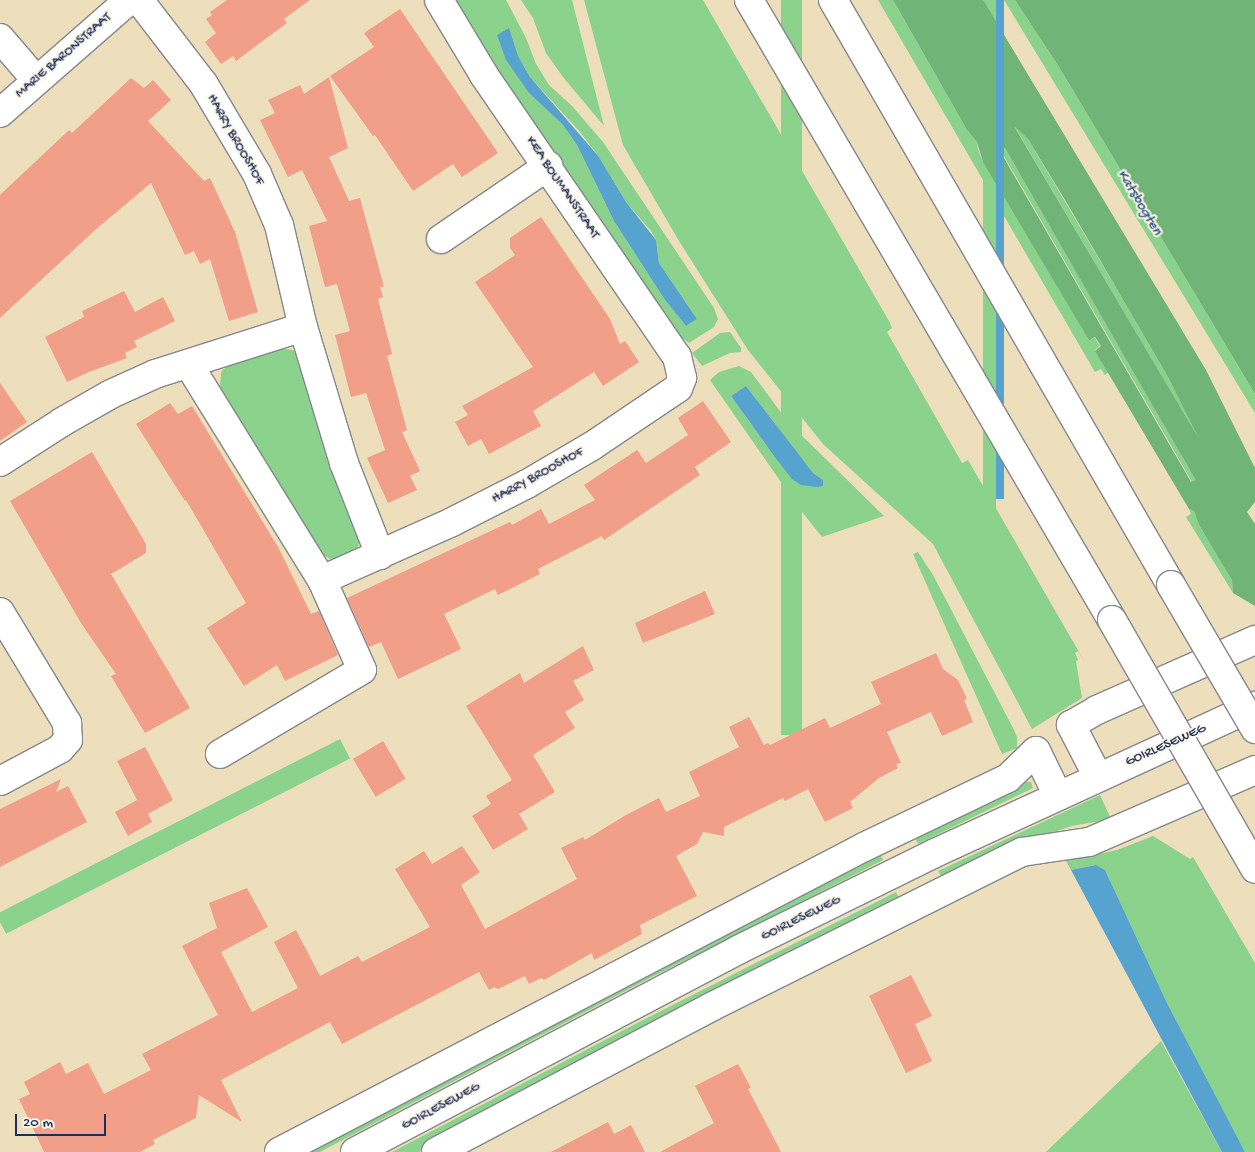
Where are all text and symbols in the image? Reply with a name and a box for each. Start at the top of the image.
street label: MARIE BARONSTRAAT [12,10,116,102]
street label: HARRY BROOSHOF [202,92,268,188]
street label: KEA BOUMANSTRAAT [522,134,602,242]
water label: Katsbogten [1112,167,1166,239]
street label: HARRY BROOSHOF [489,444,587,508]
street label: GOIRLESEWEG [1123,721,1209,771]
street label: GOIRLESEWEG [758,892,844,946]
street label: GOIRLESEWEG [399,1079,483,1135]
scale bar [18,1104,109,1136]
text: 20 m [23,1114,53,1132]

